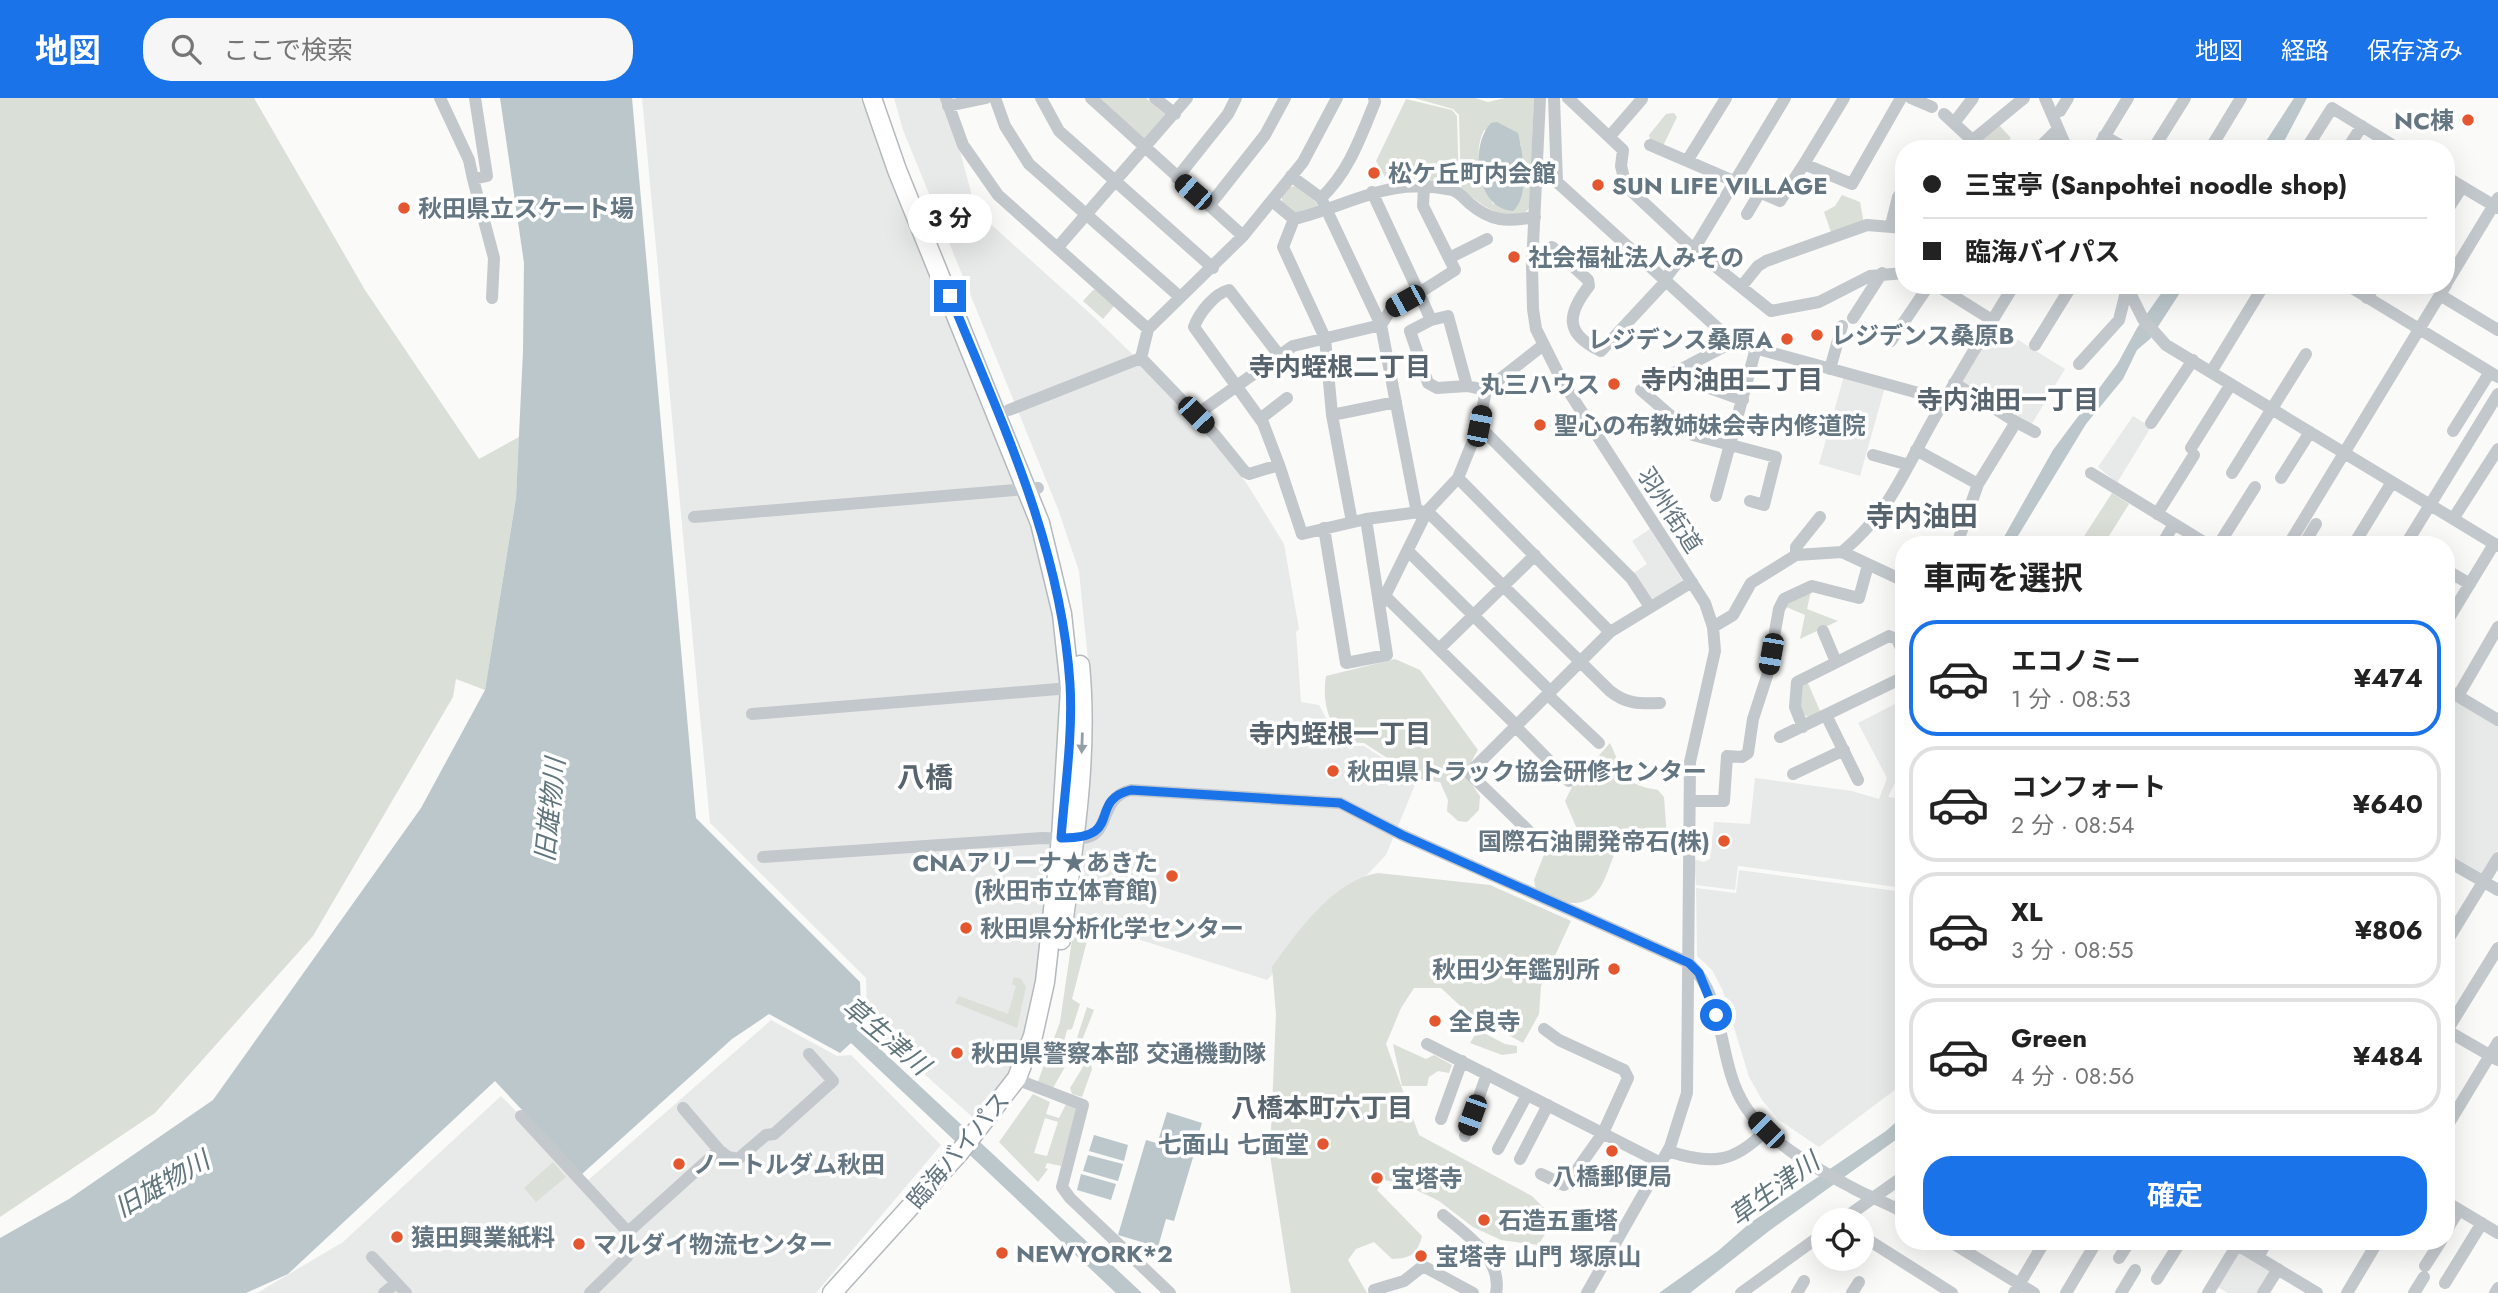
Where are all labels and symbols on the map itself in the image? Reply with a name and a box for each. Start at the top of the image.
place label: NC棟 [2394,103,2454,138]
marker: NC棟 [2460,112,2476,128]
place label: 松ケ丘町内会館 [1388,156,1556,191]
marker: 松ケ丘町内会館 [1366,165,1382,181]
place label: SUN LIFE VILLAGE [1612,168,1828,203]
car [1171,170,1216,214]
marker: SUN LIFE VILLAGE [1590,177,1606,193]
place label: 秋田県立スケート場 [418,191,634,226]
callout: 3 分 [908,194,992,244]
marker: 秋田県立スケート場 [396,200,412,216]
place label: 社会福祉法人みその [1528,240,1744,275]
marker: 社会福祉法人みその [1506,249,1522,265]
route end [934,280,966,312]
car [1382,282,1429,320]
place label: レジデンス桑原B [1831,318,2014,353]
place label: レジデンス桑原A [1588,322,1773,357]
marker: レジデンス桑原B [1809,327,1825,343]
marker: レジデンス桑原A [1779,331,1795,347]
district label: 寺内蛭根二丁目 [1249,348,1431,386]
district label: 寺内油田二丁目 [1641,361,1823,399]
place label: 丸三ハウス [1480,367,1600,402]
marker: 丸三ハウス [1606,376,1622,392]
district label: 寺内油田一丁目 [1917,381,2099,419]
car [1174,393,1219,437]
car [1465,403,1494,449]
place label: 聖心の布教姉妹会寺内修道院 [1554,408,1866,443]
marker: 聖心の布教姉妹会寺内修道院 [1532,417,1548,433]
street label: 羽州街道 [1629,460,1711,560]
district label: 寺内油田 [1866,496,1978,537]
car [1758,631,1785,677]
district label: 寺内蛭根一丁目 [1249,715,1431,753]
one-way arrow [1077,733,1088,755]
water label: 旧雄物川 [526,753,575,864]
place label: 秋田県トラック協会研修センター [1347,754,1707,789]
district label: 八橋 [897,757,953,798]
marker: 秋田県トラック協会研修センター [1325,763,1341,779]
place label: 国際石油開発帝石(株) [1478,824,1710,859]
marker: 国際石油開発帝石(株) [1716,833,1732,849]
place label: CNAアリーナ★あきた (秋田市立体育館) [912,845,1158,908]
marker: CNAアリーナ★あきた (秋田市立体育館) [1164,868,1180,884]
place label: 秋田県分析化学センター [980,911,1244,946]
marker: 秋田県分析化学センター [958,920,974,936]
place label: 秋田少年鑑別所 [1432,952,1600,987]
marker: 秋田少年鑑別所 [1606,961,1622,977]
water label: 草生津川 [834,988,940,1086]
route start [1700,999,1732,1031]
place label: 全良寺 [1449,1004,1521,1039]
marker: 全良寺 [1427,1013,1443,1029]
place label: 秋田県警察本部 交通機動隊 [971,1036,1266,1071]
marker: 秋田県警察本部 交通機動隊 [949,1045,965,1061]
street label: 臨海バイパス [898,1084,1018,1216]
district label: 八橋本町六丁目 [1231,1089,1413,1127]
car [1455,1092,1490,1138]
car [1744,1108,1789,1152]
place label: 七面山 七面堂 [1158,1127,1309,1162]
marker: 七面山 七面堂 [1315,1136,1331,1152]
water label: 旧雄物川 [107,1140,219,1226]
water label: 草生津川 [1721,1141,1830,1235]
marker: 八橋郵便局 [1604,1143,1620,1159]
place label: ノートルダム秋田 [693,1147,885,1182]
marker: ノートルダム秋田 [671,1156,687,1172]
place label: 八橋郵便局 [1552,1159,1672,1194]
place label: 宝塔寺 [1391,1161,1463,1196]
marker: 宝塔寺 [1369,1170,1385,1186]
place label: 石造五重塔 [1498,1203,1618,1238]
marker: 石造五重塔 [1476,1212,1492,1228]
place label: 猿田興業紙料 [411,1220,555,1255]
place label: マルダイ物流センター [593,1227,833,1262]
marker: 猿田興業紙料 [389,1229,405,1245]
marker: マルダイ物流センター [571,1236,587,1252]
place label: NEWYORK*2 [1016,1236,1173,1271]
place label: 宝塔寺 山門 塚原山 [1435,1239,1641,1274]
marker: NEWYORK*2 [994,1245,1010,1261]
marker: 宝塔寺 山門 塚原山 [1413,1248,1429,1264]

